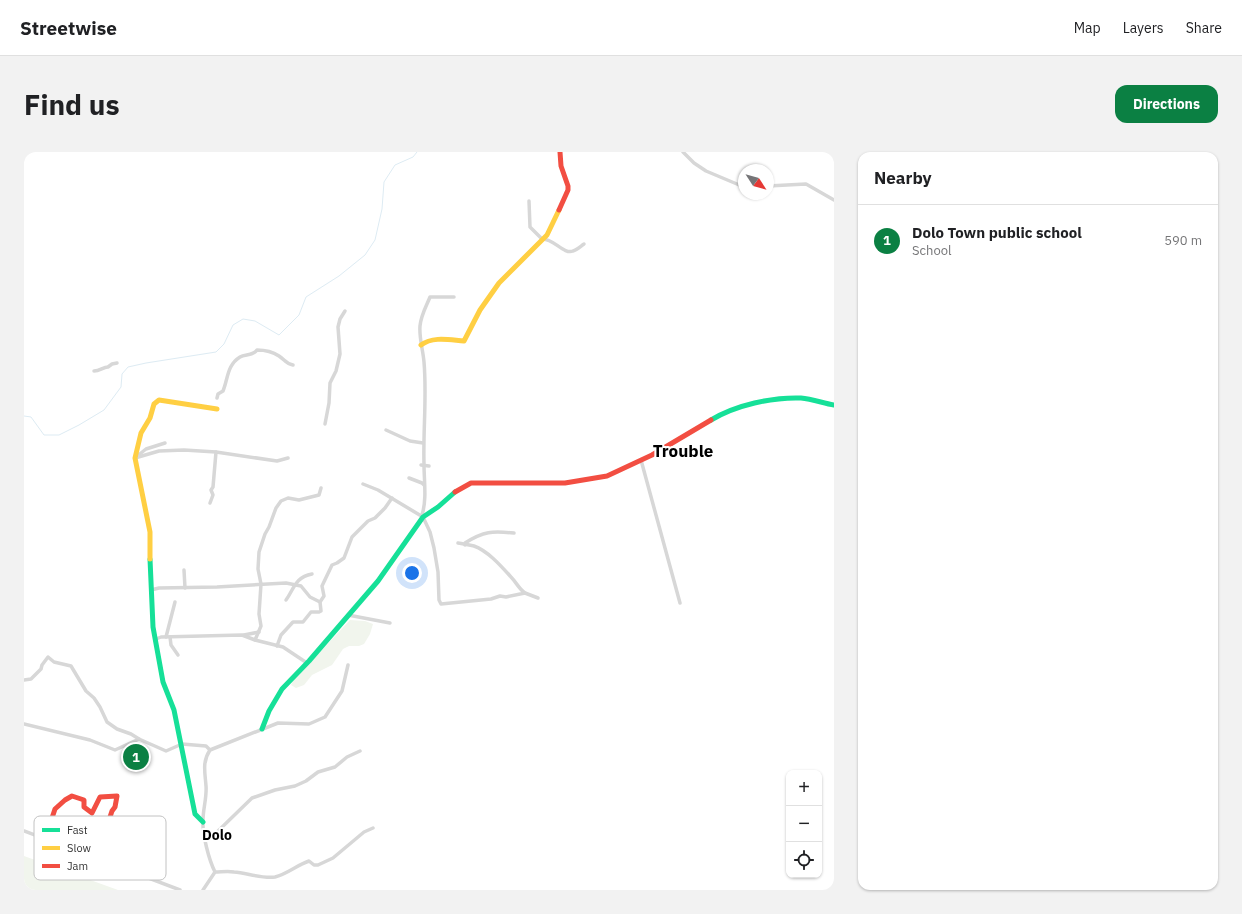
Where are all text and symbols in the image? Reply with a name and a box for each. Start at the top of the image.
text: Streetwise [20,16,117,40]
text: Map [1074,19,1101,37]
text: Layers [1123,19,1164,37]
text: Share [1186,19,1222,37]
button: Directions [1115,85,1218,123]
text: Find us [24,86,120,123]
north arrow [738,164,774,200]
text: Nearby [874,167,932,189]
text: Dolo Town public school [912,223,1082,242]
text: 1 [883,232,891,249]
text: 590 m [1164,232,1202,249]
text: School [912,242,952,259]
district label: Trouble [653,440,713,462]
your location [402,563,422,583]
pin: 1 [123,742,149,772]
map controls [786,770,822,878]
button: + [786,770,822,806]
button: − [786,806,822,842]
legend [34,816,166,880]
text: Fast [67,823,88,837]
district label: Dolo [202,826,232,844]
text: Slow [67,841,91,855]
button: locate [786,842,822,878]
text: Jam [67,859,88,873]

